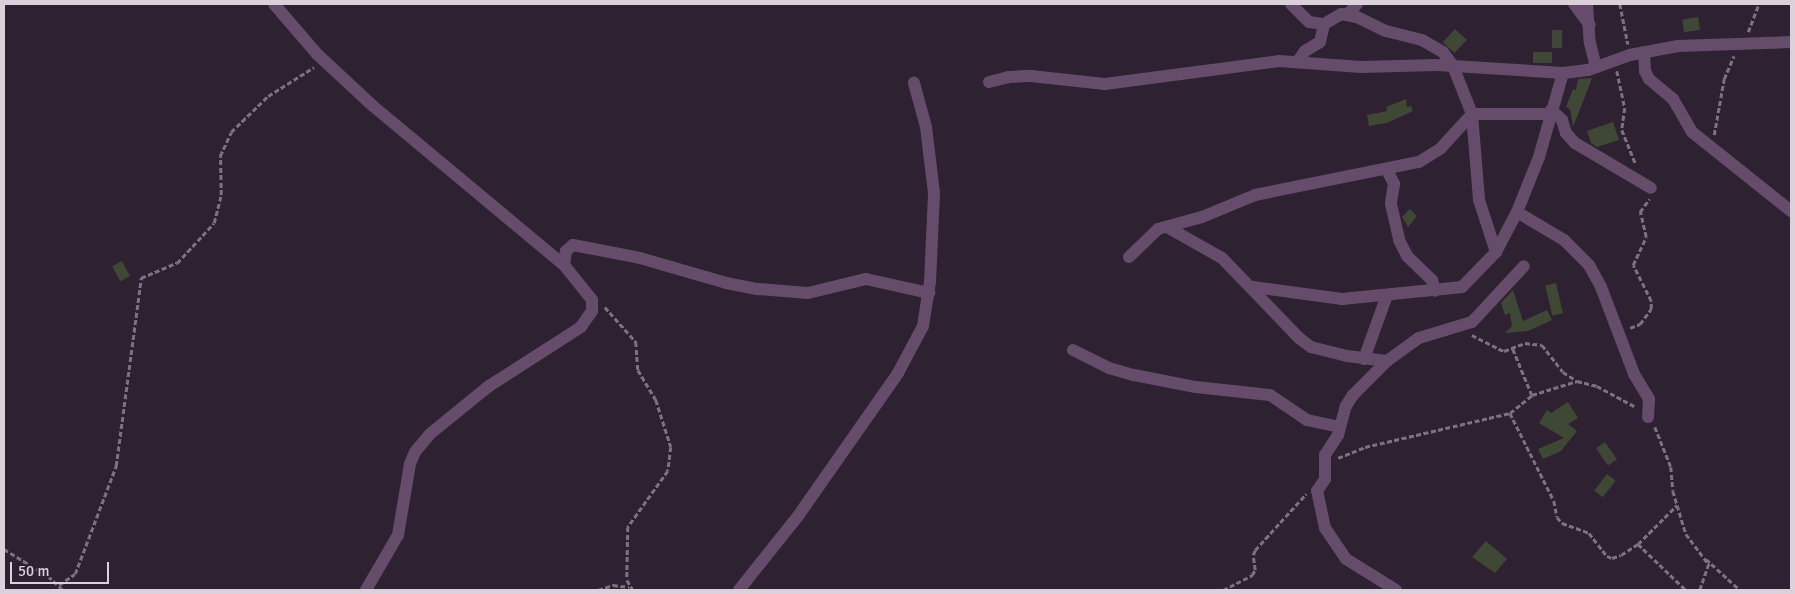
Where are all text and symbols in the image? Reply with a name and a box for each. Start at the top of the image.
scale bar [12,552,111,584]
text: 50 m [18,562,49,580]

